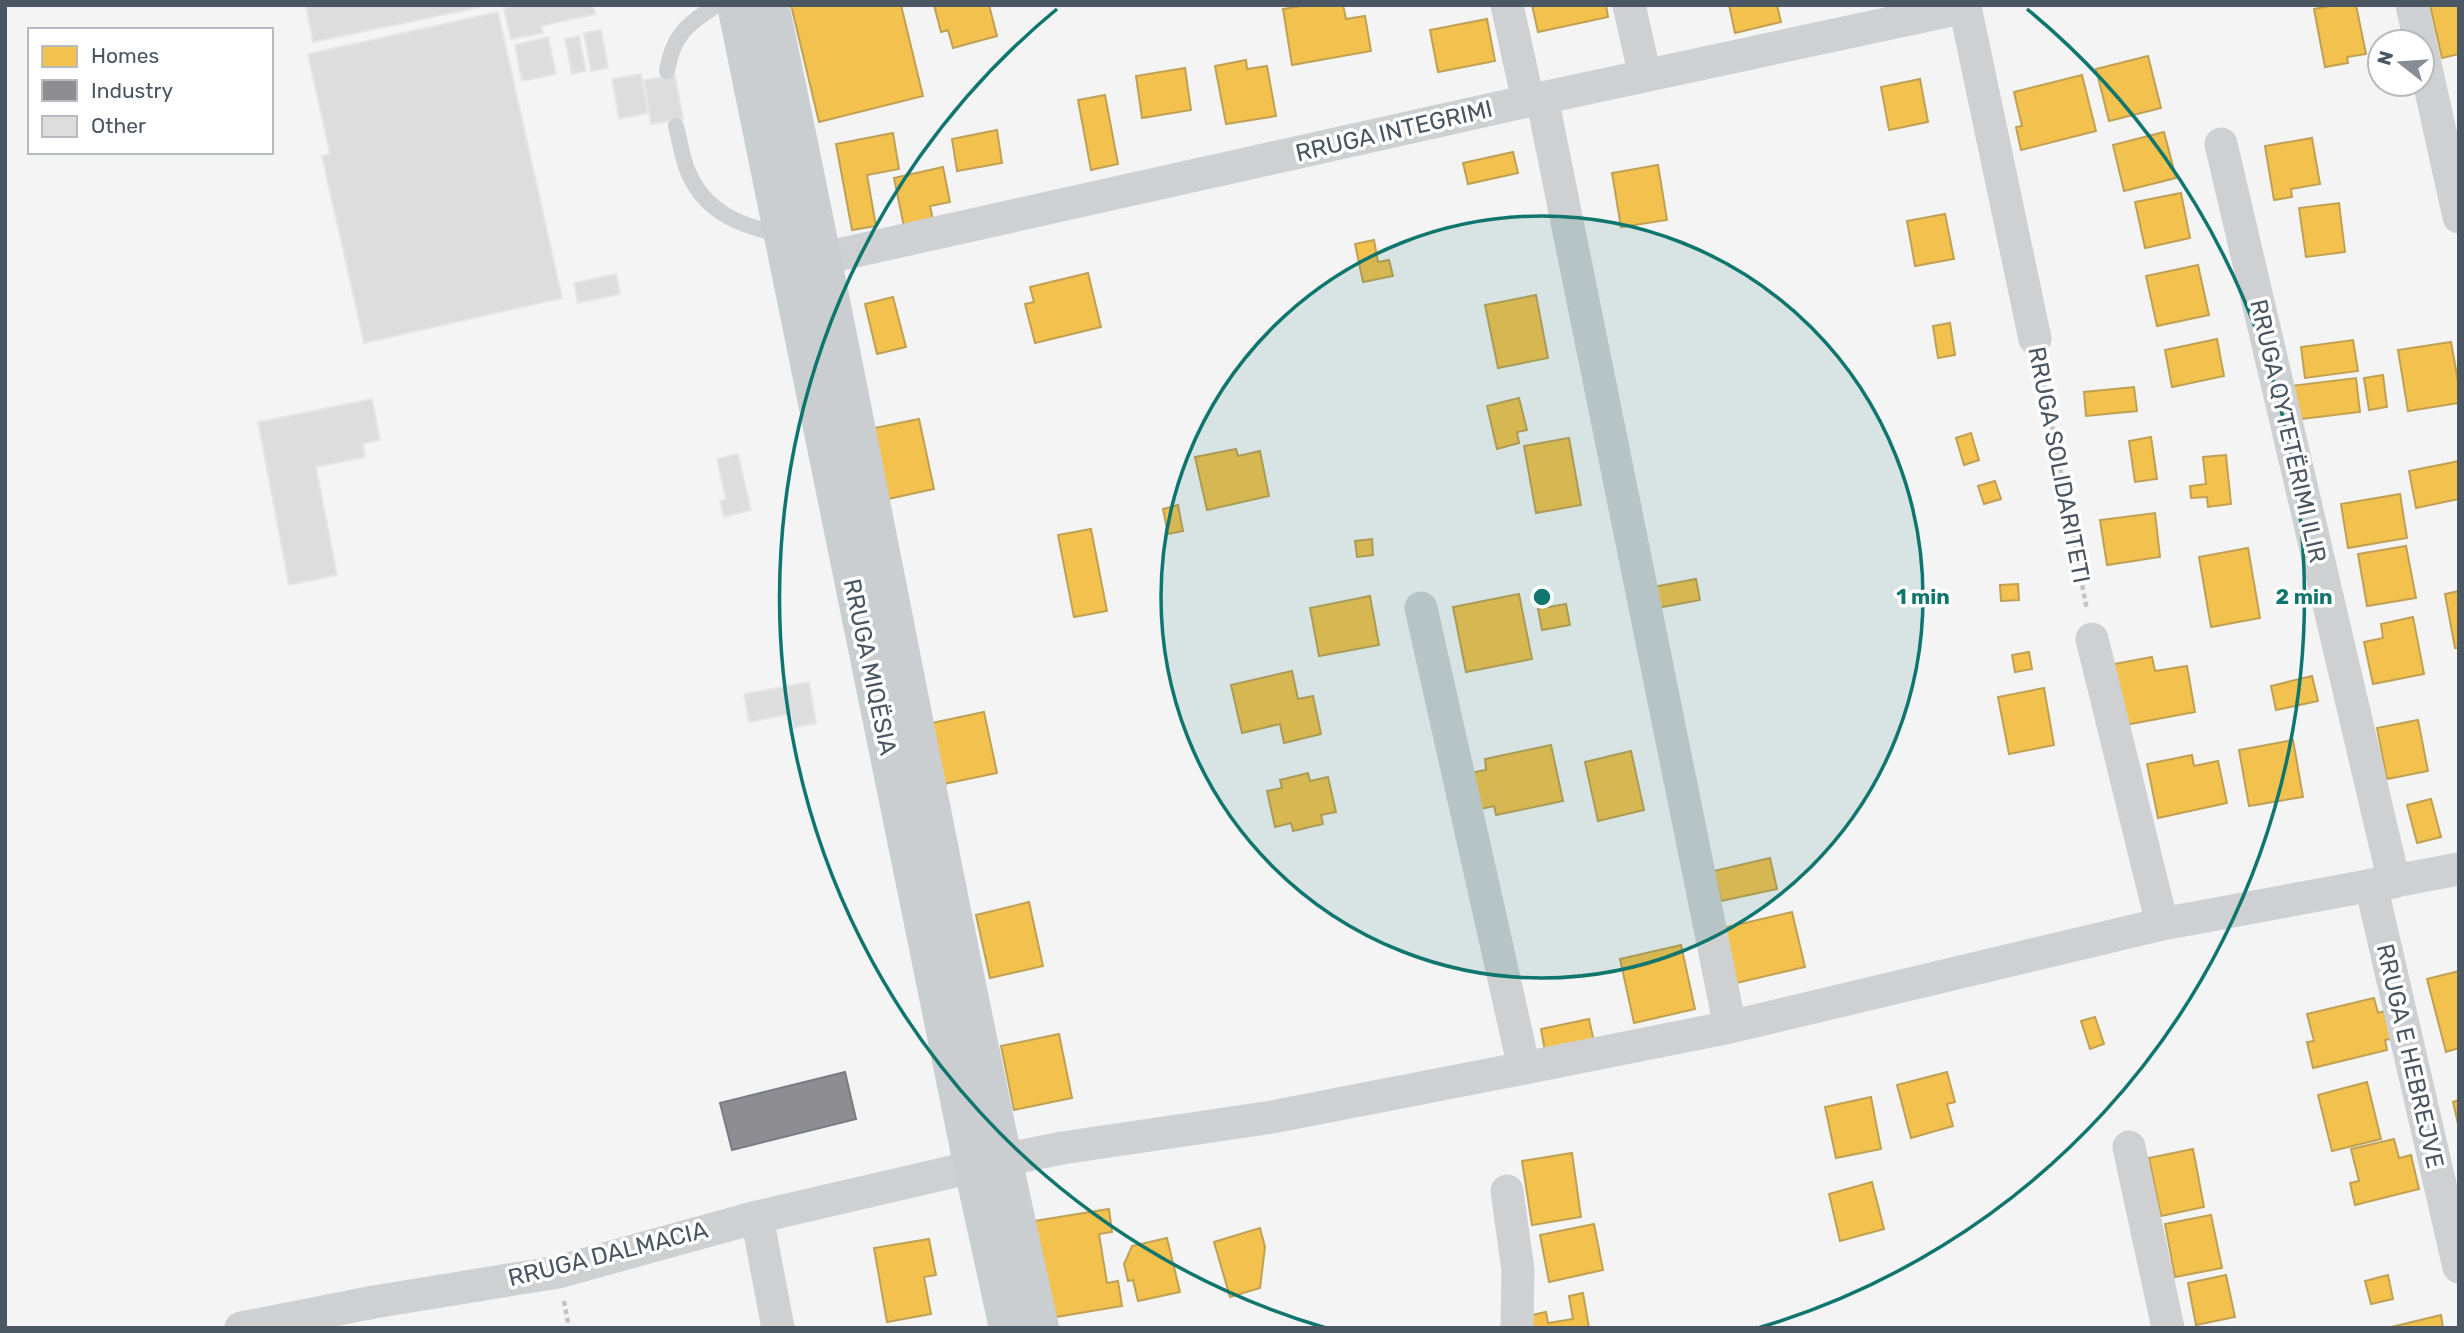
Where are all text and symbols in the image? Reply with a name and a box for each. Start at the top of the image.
legend [28,28,273,154]
north arrow [2366,28,2436,98]
text: Homes [91,43,159,68]
text: N [2372,48,2398,68]
text: Industry [91,78,173,103]
street label: RRUGA INTEGRIMI [1293,95,1495,167]
text: Other [91,113,146,138]
street label: RRUGA QYTETËRIMI ILIR [2244,296,2332,566]
street label: RRUGA SOLIDARITETI [2022,344,2096,586]
street label: RRUGA MIQËSIA [838,576,902,758]
text: 1 min [1896,584,1950,609]
text: 2 min [2276,584,2332,609]
centre of rings [1530,585,1554,609]
street label: RRUGA E HEBREJVE [2371,941,2449,1171]
street label: RRUGA DALMACIA [505,1216,711,1292]

